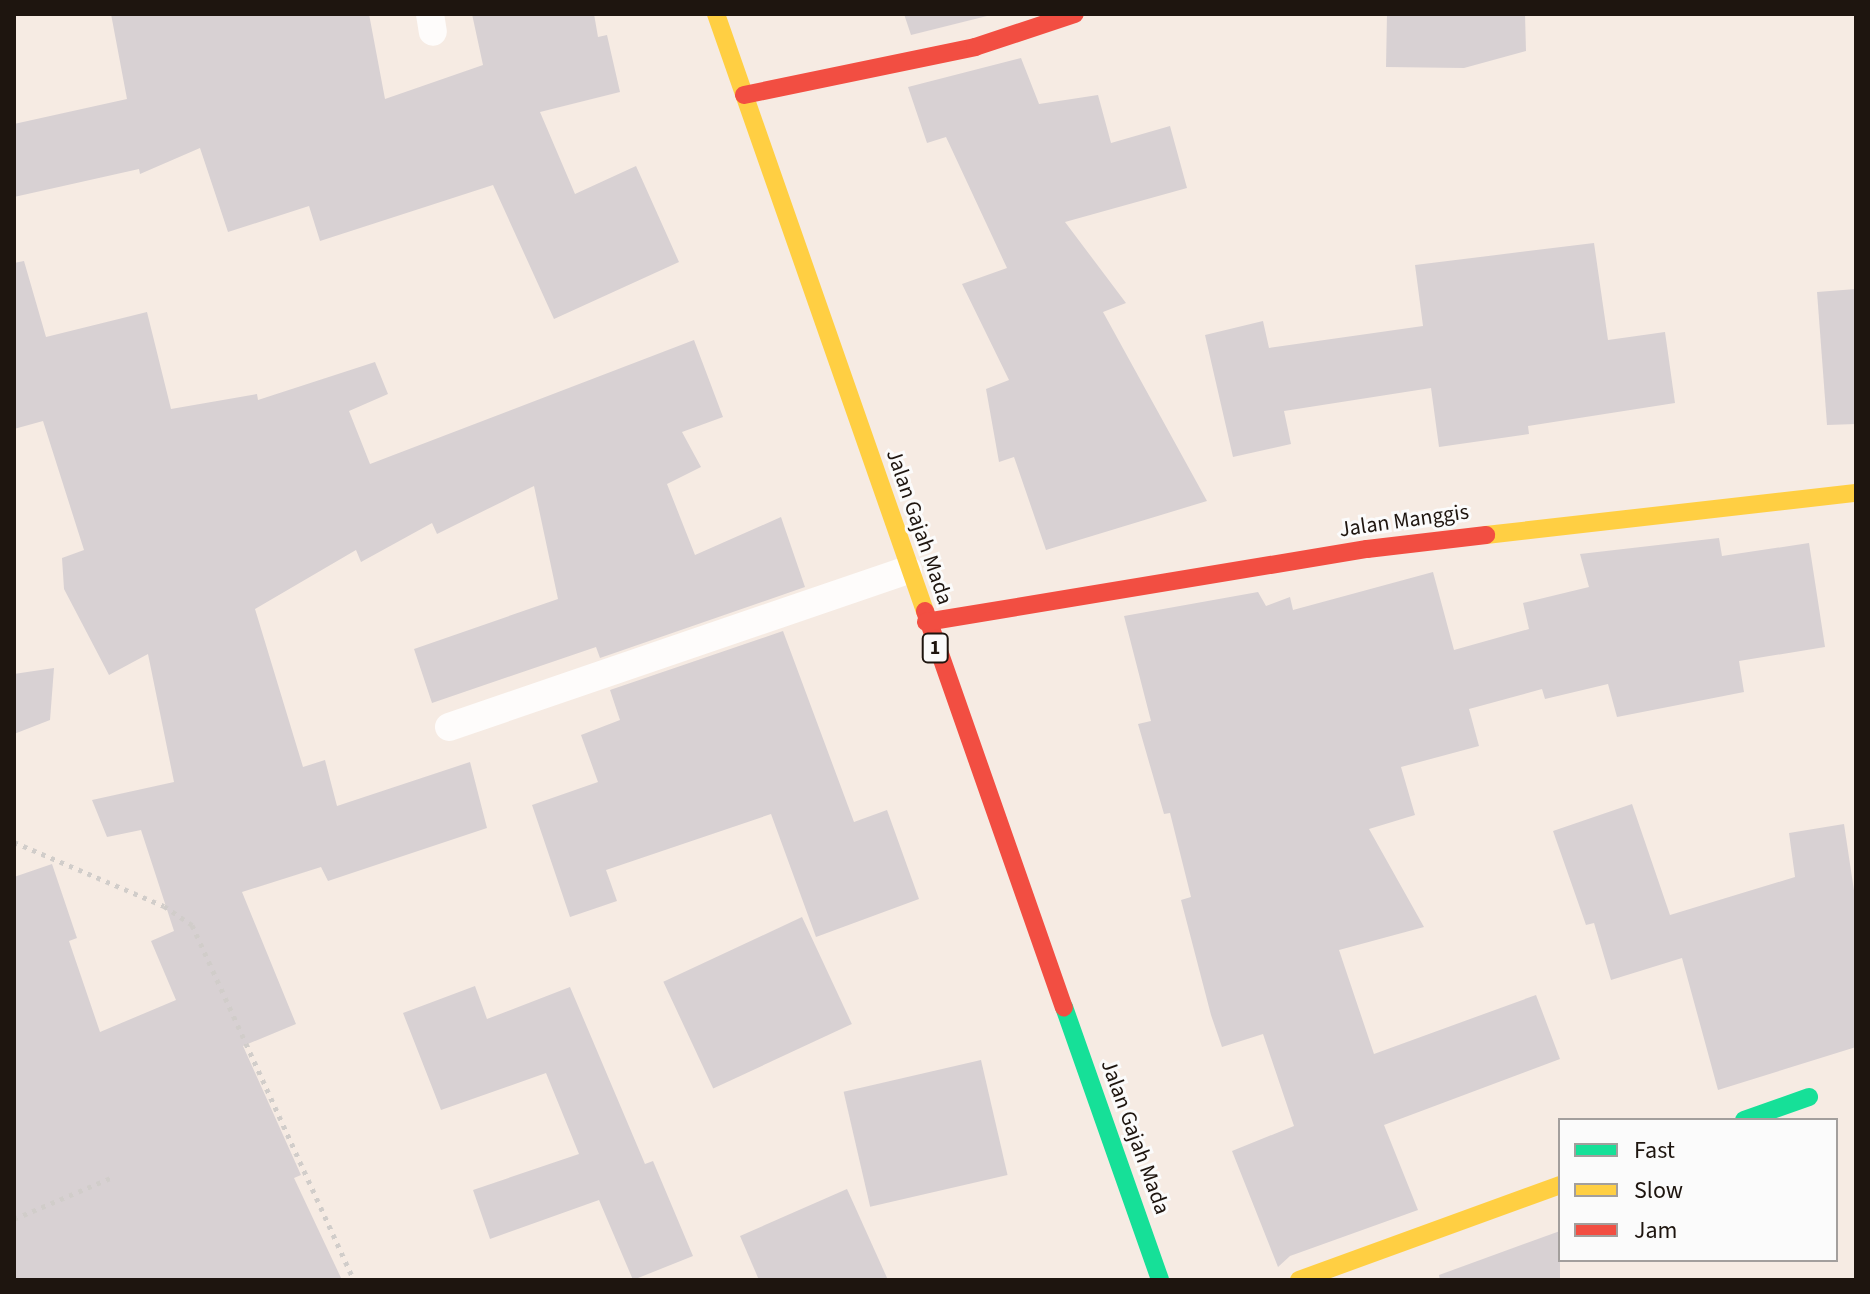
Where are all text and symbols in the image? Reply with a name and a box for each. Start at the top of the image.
street label: Jalan Gajah Mada [880,446,958,608]
street label: Jalan Manggis [1337,499,1471,543]
road number: 1 [921,632,949,664]
street label: Jalan Gajah Mada [1095,1056,1175,1218]
legend [1558,1118,1838,1262]
text: Fast [1634,1133,1675,1168]
text: Slow [1634,1173,1683,1208]
text: Jam [1634,1213,1678,1248]

